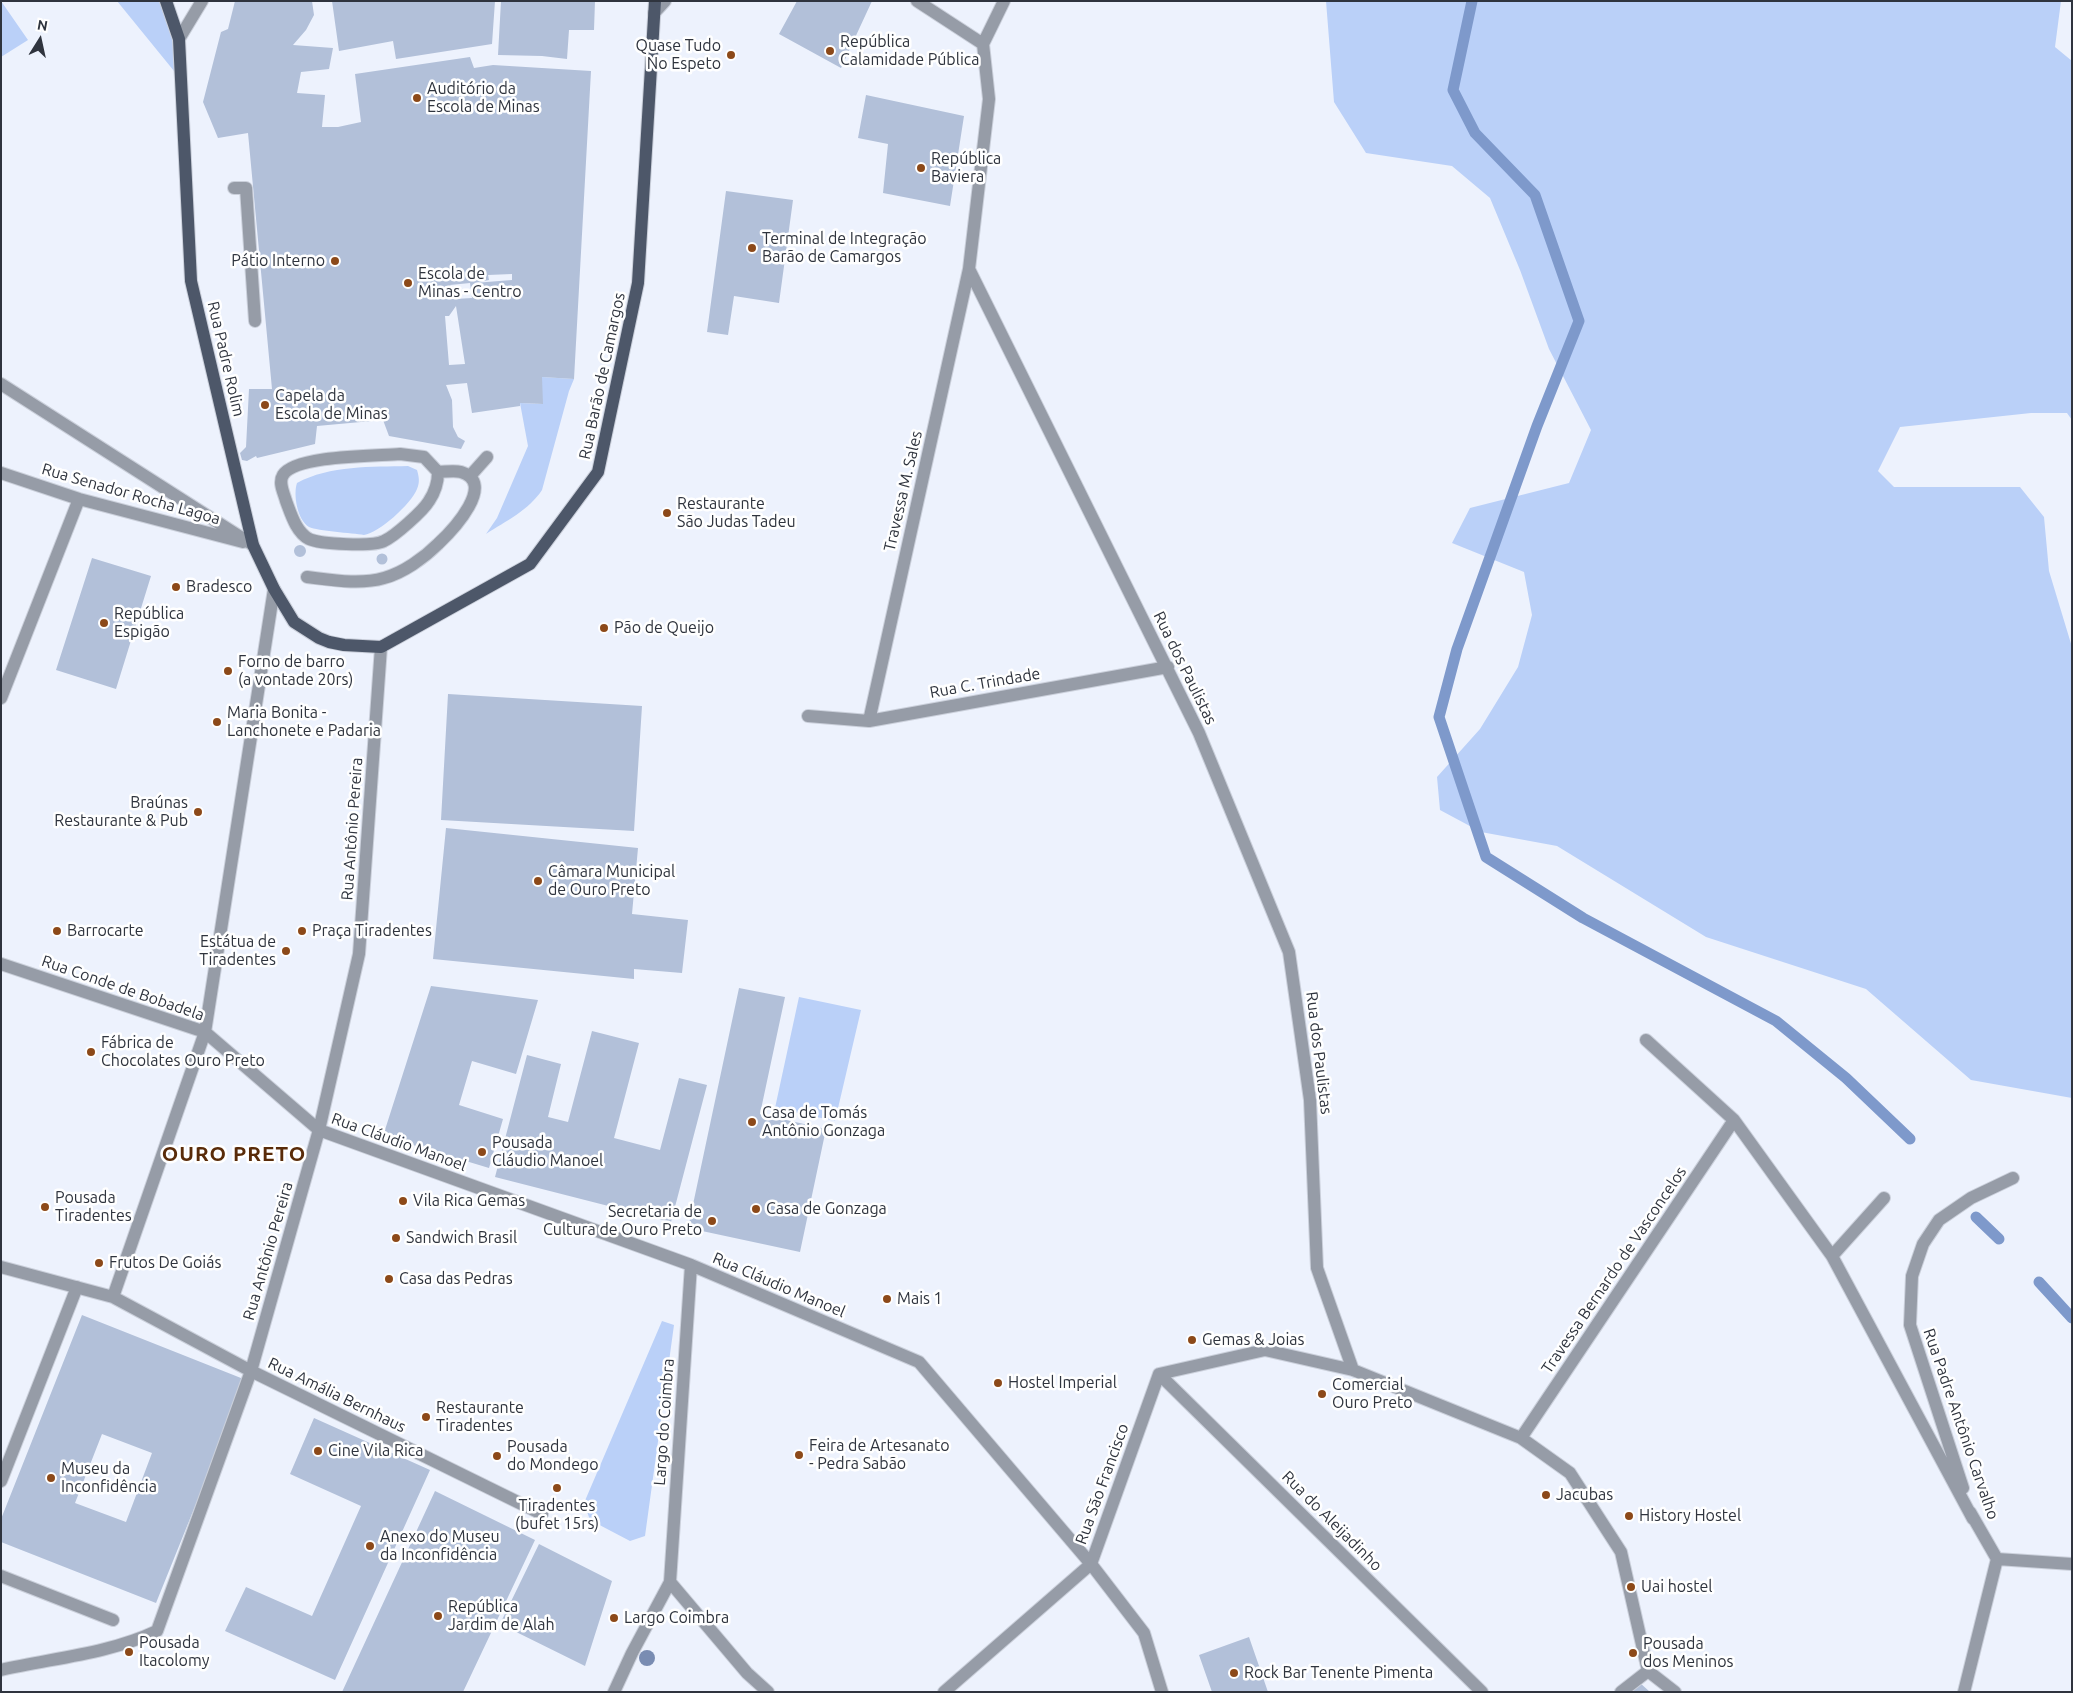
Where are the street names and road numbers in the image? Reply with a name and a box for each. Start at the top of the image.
street label: Rua Barão de Camargos [575,291,629,461]
street label: Rua Padre Rolim [203,299,249,419]
street label: Travessa M. Sales [880,429,926,553]
street label: Rua Senador Rocha Lagoa [39,459,223,529]
street label: Rua dos Paulistas [1149,608,1221,728]
street label: Rua C. Trindade [928,664,1042,702]
street label: Rua Antônio Pereira [337,757,367,901]
street label: Rua Conde de Bobadela [39,951,207,1025]
street label: Rua dos Paulistas [1302,991,1336,1115]
street label: Rua Cláudio Manoel [329,1109,469,1175]
street label: Travessa Bernardo de Vasconcelos [1537,1163,1691,1377]
street label: Rua Antônio Pereira [239,1179,297,1323]
street label: Rua Cláudio Manoel [710,1248,848,1322]
street label: Rua Padre Antônio Carvalho [1919,1326,2003,1522]
street label: Rua Amália Bernhaus [265,1353,409,1437]
street label: Largo do Coimbra [650,1358,678,1486]
street label: Rua São Francisco [1071,1421,1133,1547]
street label: Rua do Aleijadinho [1278,1467,1386,1575]

